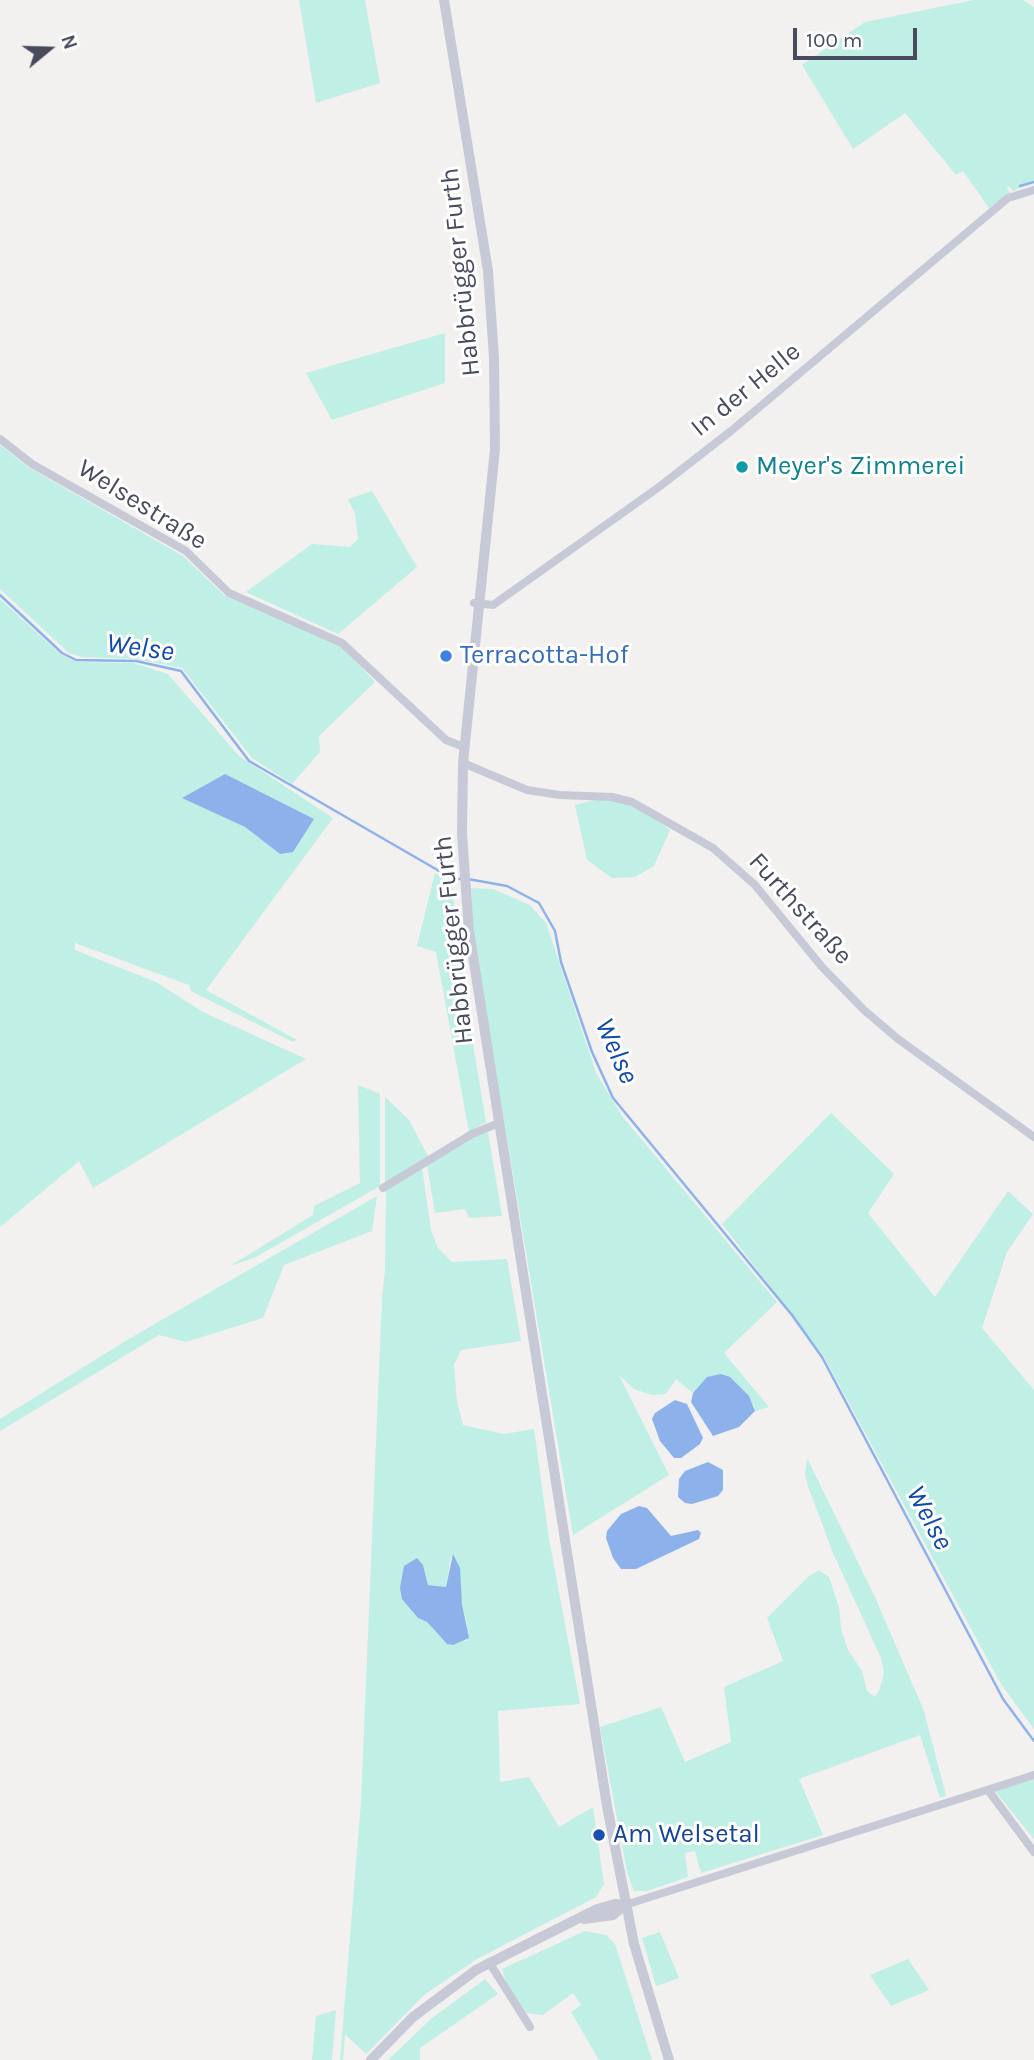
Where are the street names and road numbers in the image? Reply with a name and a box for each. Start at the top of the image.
street label: Habbrügger Furth [435,166,487,378]
street label: In der Helle [685,336,807,444]
street label: Welsestraße [72,453,212,557]
street label: Habbrügger Furth [428,834,480,1046]
street label: Furthstraße [742,847,858,971]

